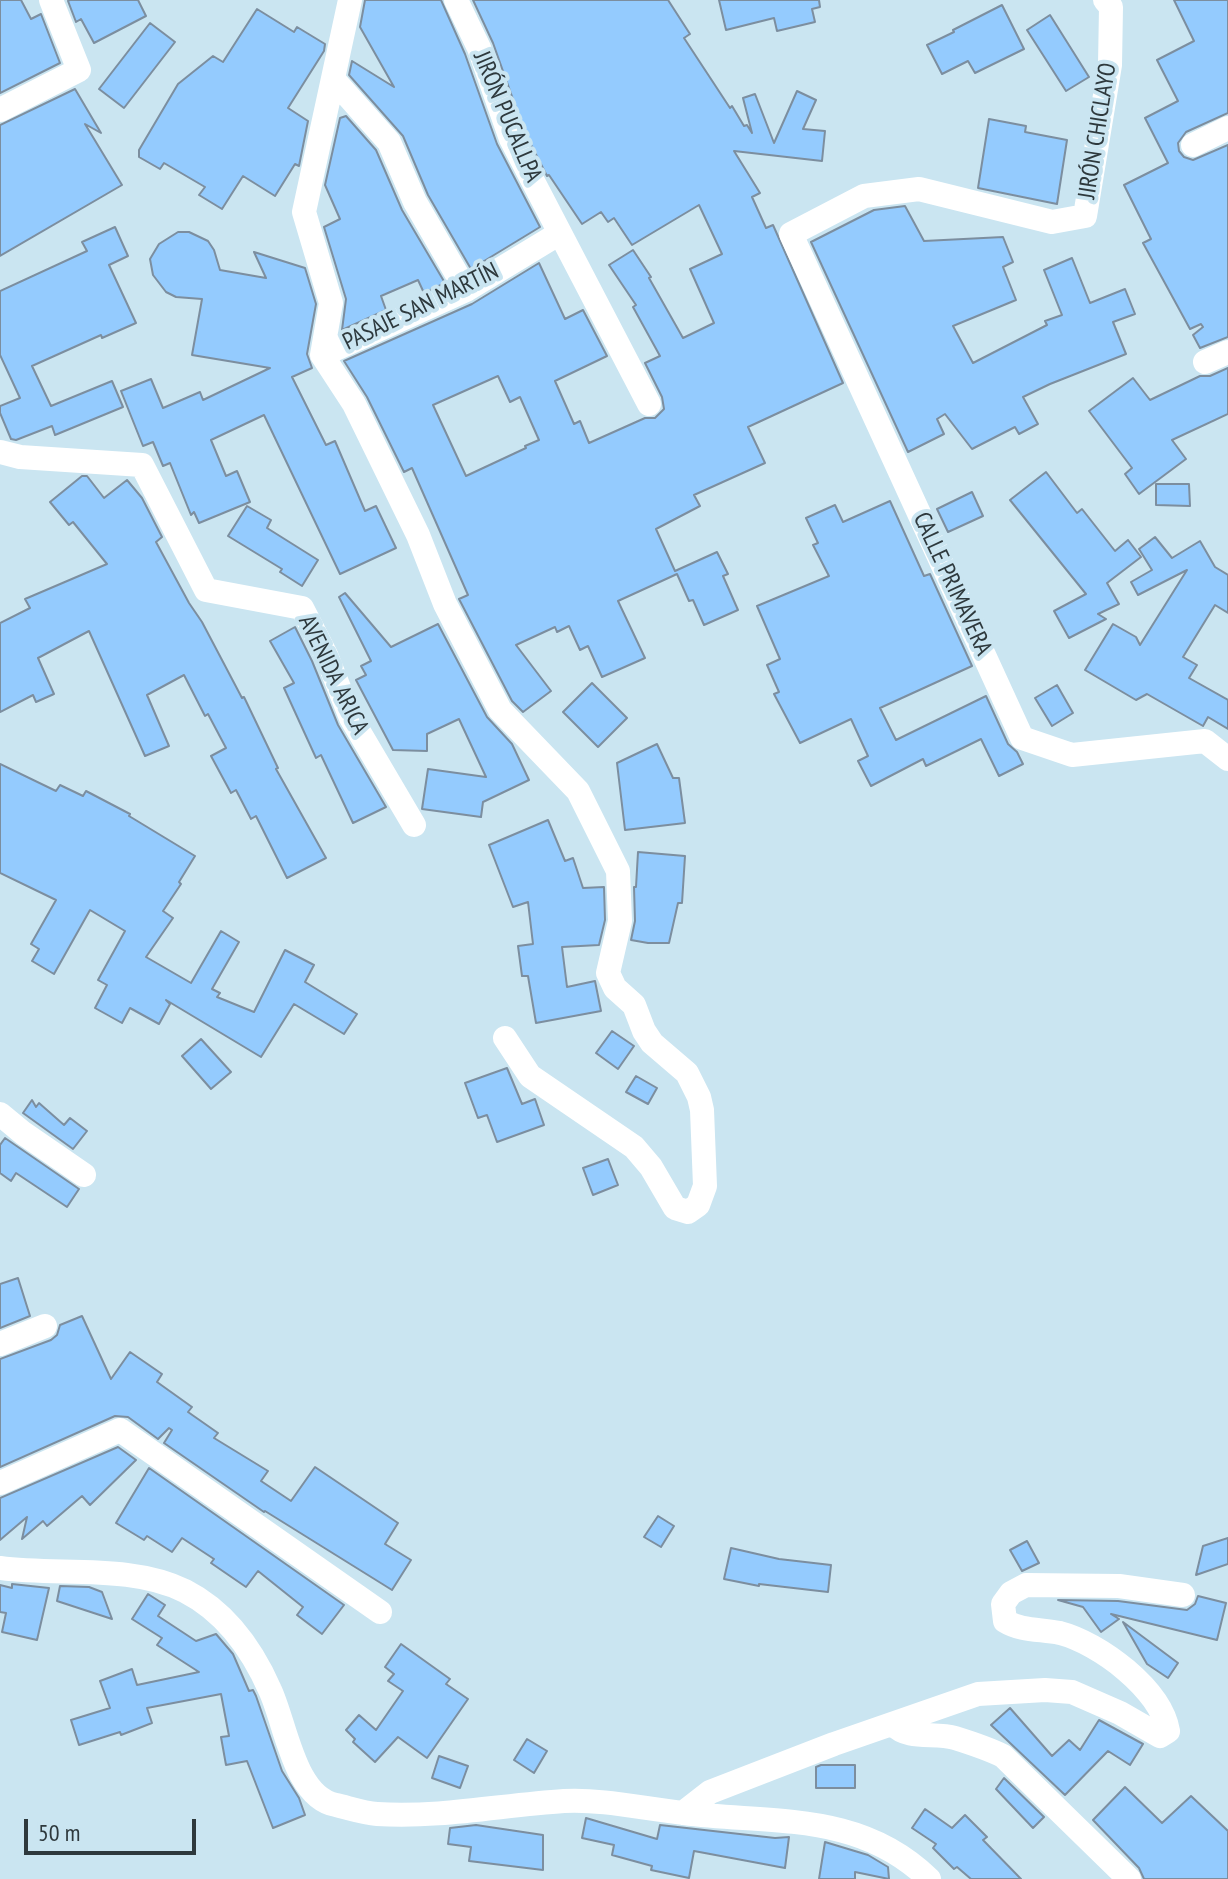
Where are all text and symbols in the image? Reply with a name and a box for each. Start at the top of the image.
street label: JIRÓN PUCALLPA [467,47,547,187]
street label: JIRÓN CHICLAYO [1073,61,1123,201]
street label: PASAJE SAN MARTÍN [338,257,504,357]
street label: CALLE PRIMAVERA [906,508,998,660]
street label: AVENIDA ARICA [292,611,374,739]
scale bar [28,1803,200,1853]
text: 50 m [38,1817,80,1848]

